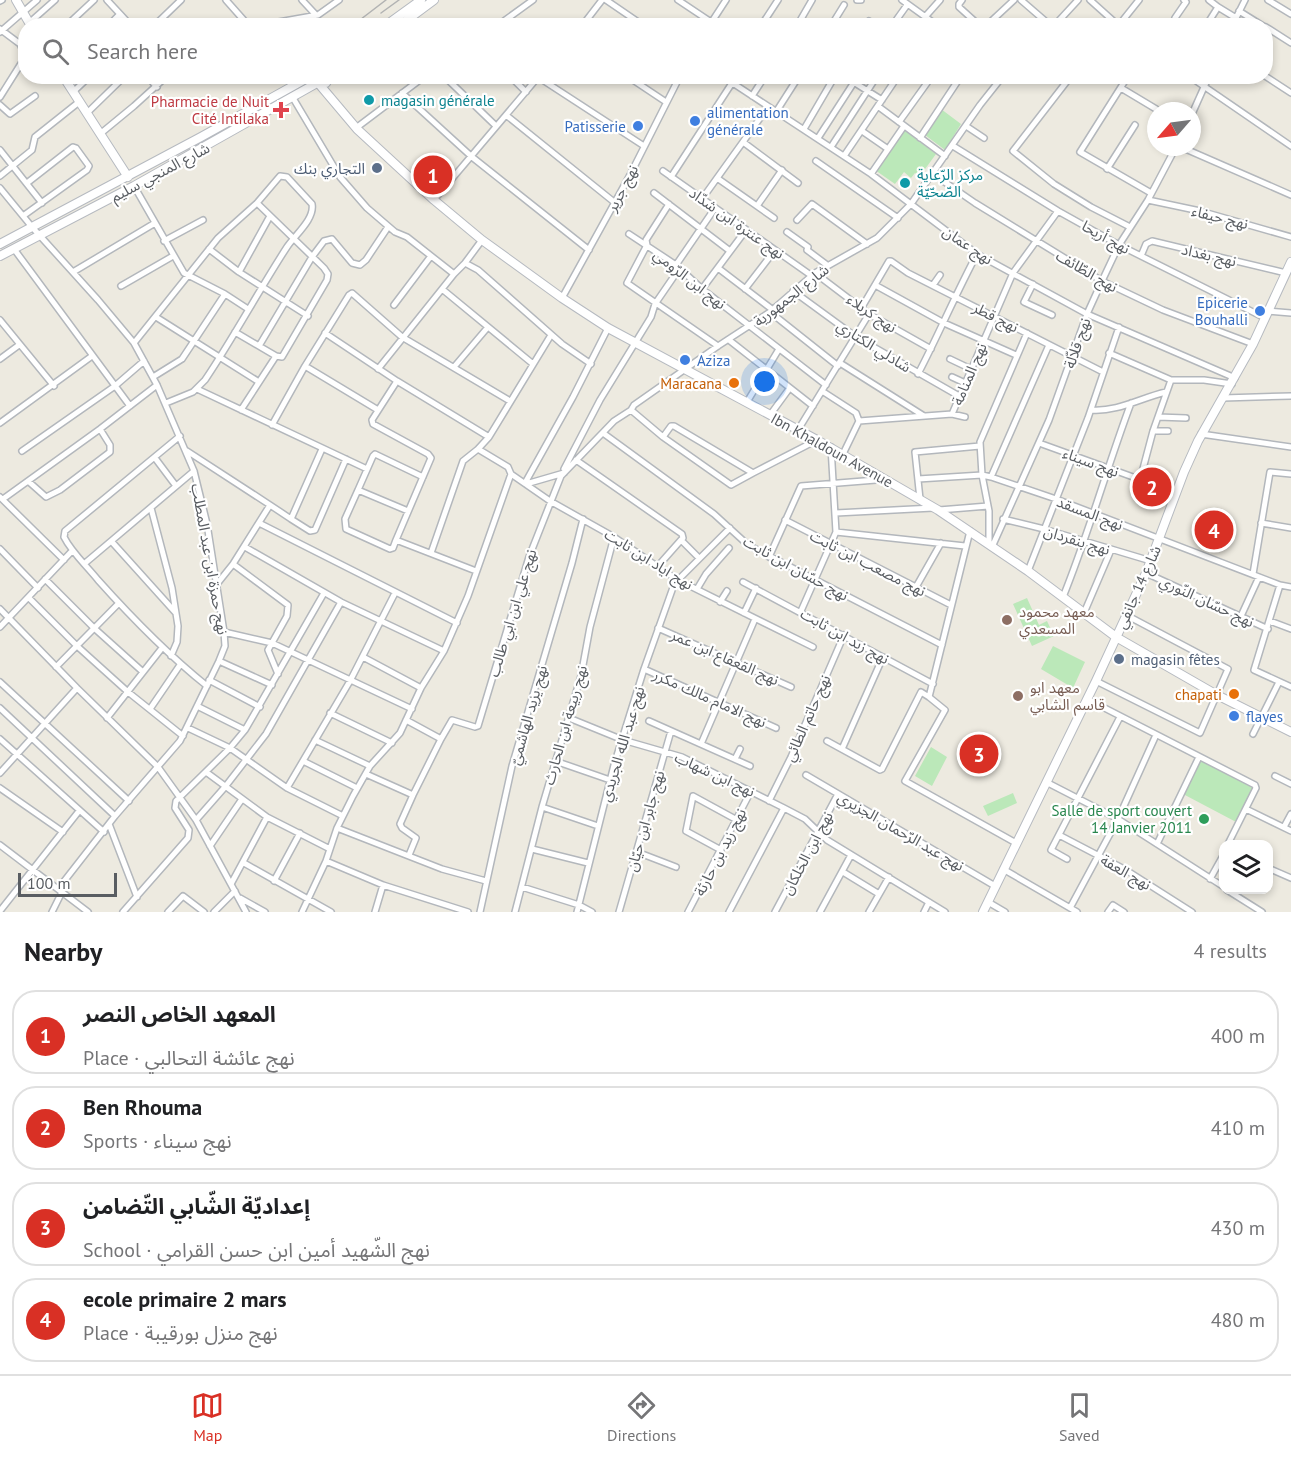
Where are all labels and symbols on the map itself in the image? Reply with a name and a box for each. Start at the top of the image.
place label: magasin générale [381,91,495,110]
place label: Pharmacie de Nuit Cité Intilaka [151,92,269,128]
marker: magasin générale [362,93,376,107]
north arrow [1147,102,1201,156]
marker: Pharmacie de Nuit Cité Intilaka [274,103,288,117]
place label: alimentation générale [707,103,789,139]
marker: alimentation générale [688,114,702,128]
place label: Patisserie [565,117,626,136]
marker: Patisserie [631,119,645,133]
street label: شارع المنجي سليم [107,138,214,209]
pin: 1 [414,152,452,198]
place label: التجاري بنك [294,159,365,180]
marker: التجاري بنك [370,161,384,175]
street label: نهج جرير [601,161,645,217]
place label: مركز الرّعاية الصّحّيّة [917,165,983,201]
marker: مركز الرّعاية الصّحّيّة [898,176,912,190]
street label: نهج عنترة ابن شدّاد [684,183,788,265]
street label: نهج حيفاء [1189,201,1250,236]
street label: نهج أريحا [1077,216,1134,261]
street label: نهج عمان [938,221,997,271]
street label: نهج بغداد [1179,239,1238,273]
street label: نهج ابن الرّومي [648,245,730,316]
street label: نهج الطّائف [1051,246,1121,299]
street label: شارع الجمهورية [750,260,835,333]
street label: نهج كربلاء [842,289,901,339]
place label: Epicerie Bouhalli [1195,293,1248,329]
street label: نهج قطر [968,297,1022,339]
marker: Epicerie Bouhalli [1253,304,1267,318]
street label: نهج قلاّلة [1060,315,1097,372]
street label: شادلي الكتاري [832,316,915,379]
street label: نهج المنامة [947,340,993,409]
place label: Aziza [697,351,730,370]
marker: Aziza [678,353,692,367]
your location [750,367,779,396]
place label: Maracana [660,374,722,393]
marker: Maracana [727,376,741,390]
street label: Ibn Khaldoun Avenue [768,409,896,491]
street label: نهج سيناء [1059,443,1122,484]
pin: 2 [1132,464,1172,510]
street label: نهج حمزة ابن عبد المطلب [184,482,233,637]
street label: نهج المسقد [1053,492,1126,537]
pin: 4 [1194,508,1234,552]
street label: نهج بنقردان [1041,521,1113,562]
street label: نهج اياد ابن ثابت [600,524,697,596]
street label: نهج مصعب ابن ثابت [806,526,929,603]
street label: نهج حسّان ابن ثابت [739,531,852,607]
street label: شارع 14 جانفي [1111,542,1168,633]
street label: نهج علي ابن ابي طالب [484,547,543,680]
street label: نهج حسّان النّوري [1155,571,1257,634]
place label: معهد محمود المسعدي [1019,602,1095,640]
street label: نهج زيد ابن ثابت [796,604,893,671]
marker: معهد محمود المسعدي [1000,613,1014,627]
street label: نهج القعقاع ابن عمر [666,624,782,692]
place label: magasin fêtes [1131,650,1220,669]
marker: magasin fêtes [1112,652,1126,666]
street label: نهج يزيد الهاشميّ [505,663,554,768]
street label: نهج ربيعة ابن الحارث [539,663,594,788]
street label: نهج الامام مالك مكرر [648,664,770,734]
street label: نهج حاتم الطائي [779,672,837,766]
place label: معهد ابو قاسم الشابي [1030,678,1105,716]
street label: نهج عبد الله الجريدي [595,684,651,805]
place label: chapati [1175,685,1222,704]
marker: chapati [1227,687,1241,701]
marker: معهد ابو قاسم الشابي [1011,689,1025,703]
place label: flayes [1246,707,1283,726]
marker: flayes [1227,709,1241,723]
pin: 3 [960,732,998,777]
street label: نهج ابن شهاب [670,747,758,804]
street label: نهج جابر ابن حيّان [622,768,671,875]
street label: نهج عبد الرّحمان الجزيري [833,787,968,878]
place label: Salle de sport couvert 14 Janvier 2011 [1052,801,1192,837]
street label: نهج زيد بن حارثة [690,805,753,900]
street label: نهج ابن الخلكان [777,808,840,899]
marker: Salle de sport couvert 14 Janvier 2011 [1197,812,1211,826]
street label: نهج العفة [1096,850,1155,897]
scale bar [18,870,117,898]

